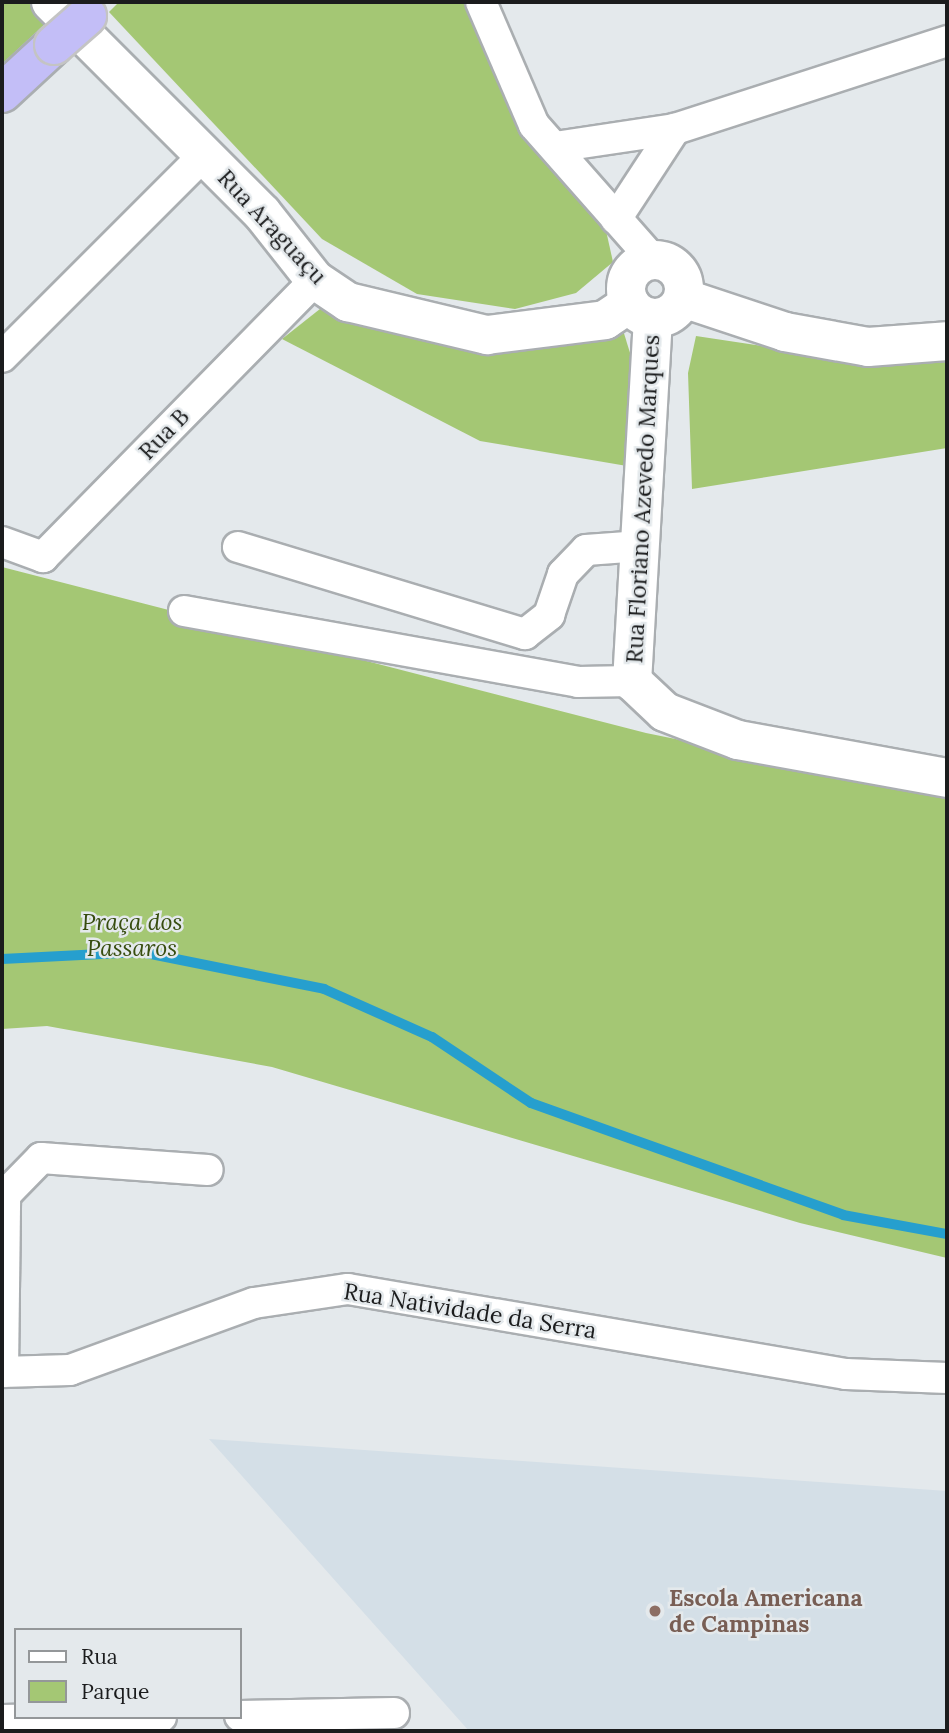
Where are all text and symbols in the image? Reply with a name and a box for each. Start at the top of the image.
street label: Rua Araguaçu [212,164,332,290]
street label: Rua Floriano Azevedo Marques [621,334,665,664]
street label: Rua B [133,403,195,465]
park label: Praça dos Passaros [82,908,182,962]
street label: Rua Natividade da Serra [342,1277,598,1345]
place label: Escola Americana de Campinas [669,1584,863,1638]
marker: Escola Americana de Campinas [647,1603,663,1619]
legend [14,1628,242,1719]
text: Rua [81,1643,118,1670]
text: Parque [81,1678,149,1705]

